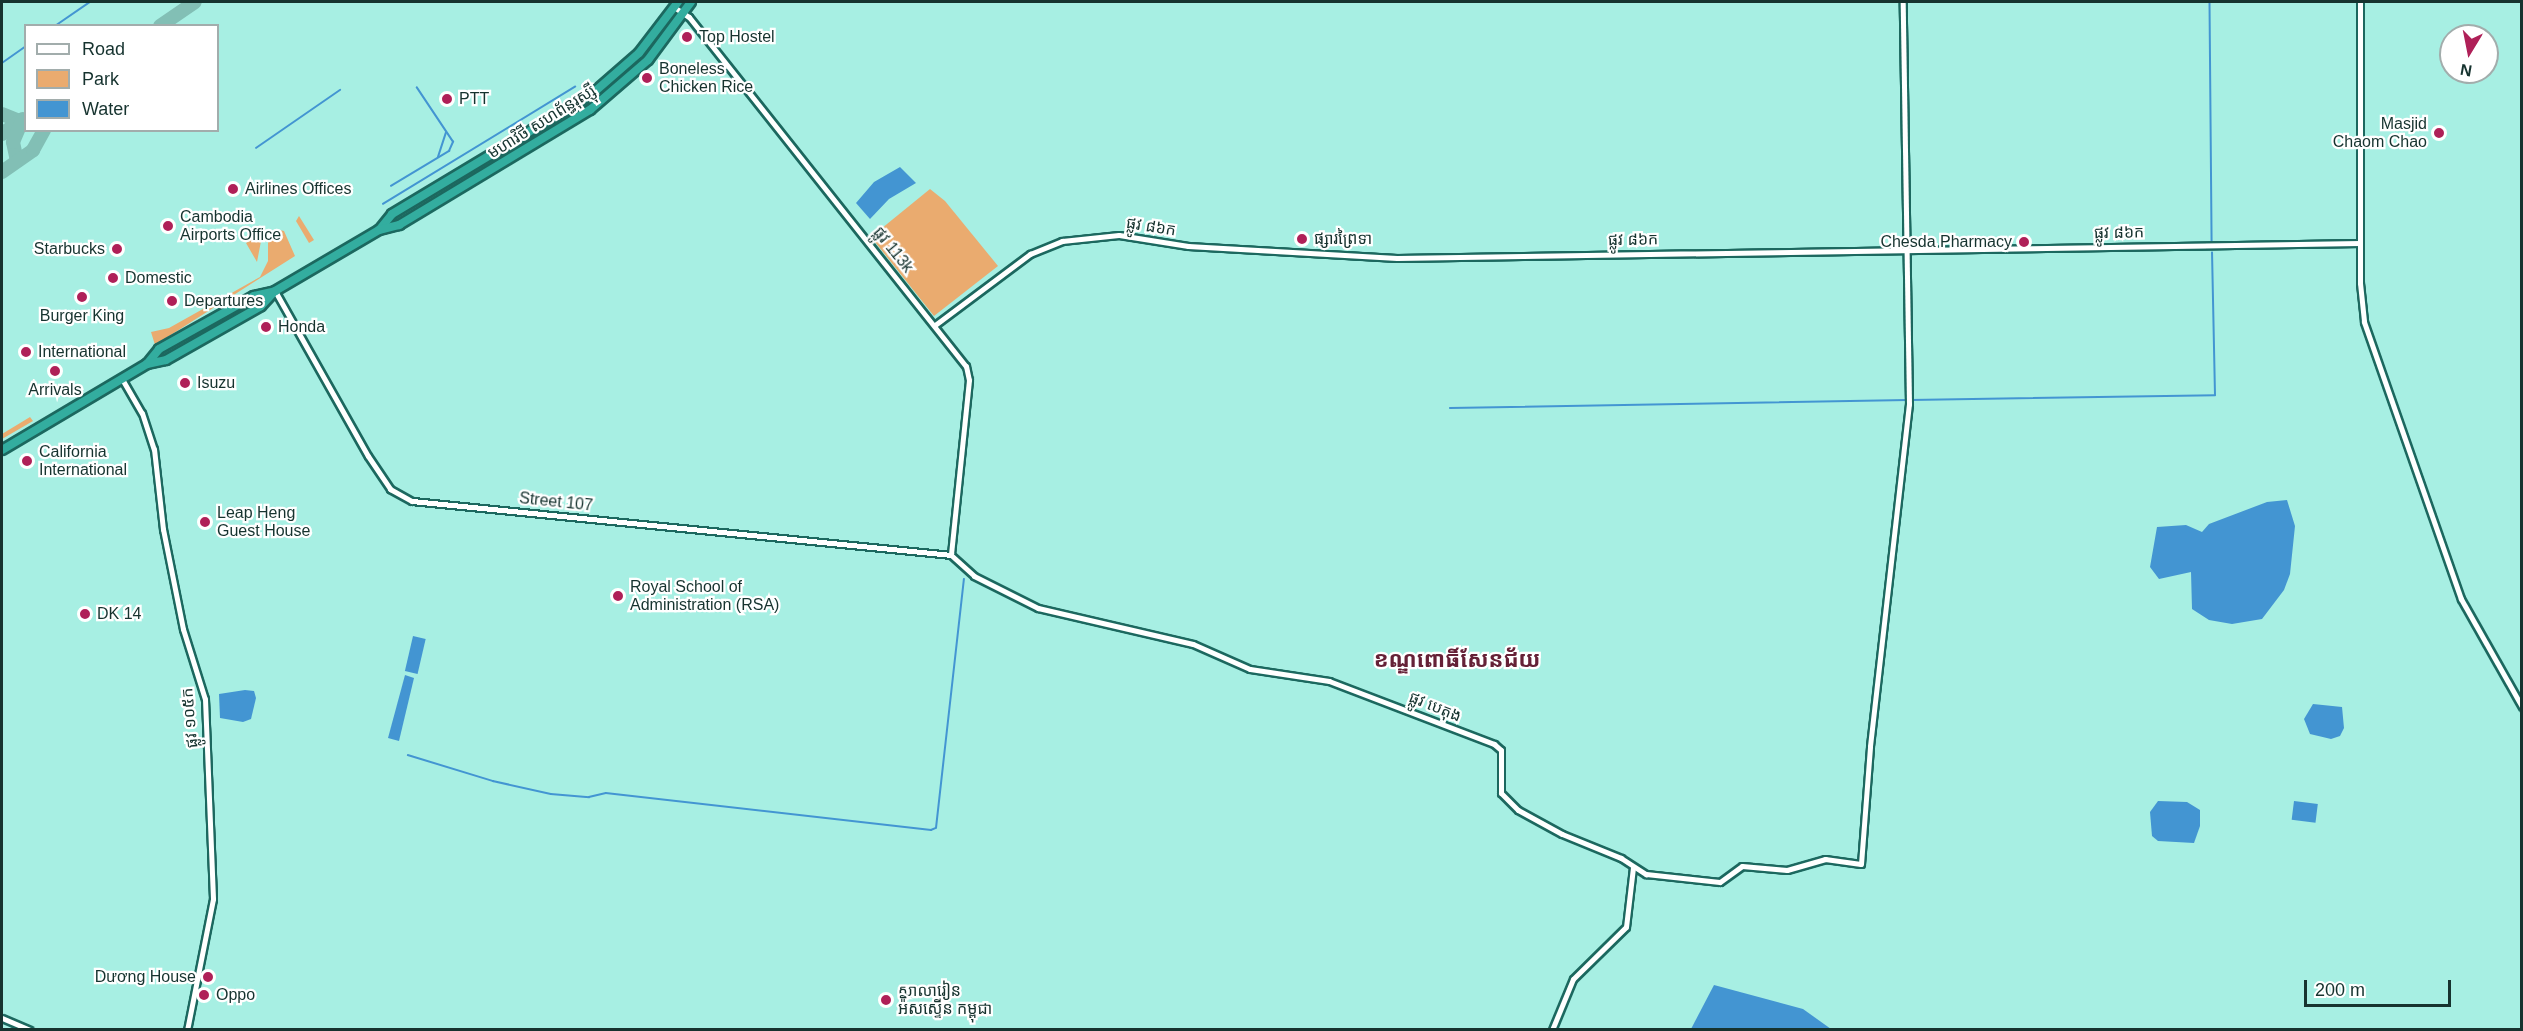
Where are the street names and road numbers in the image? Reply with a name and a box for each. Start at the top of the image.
street label: មហាវិថី សហព័ន្ធរុស្ស៊ី [484,81,600,163]
street label: ផ្លូវ ៨៦ក [1125,214,1177,240]
street label: ផ្លូវ 113k [869,223,917,277]
street label: ផ្លូវ ៨៦ក [2094,223,2144,243]
street label: ផ្លូវ ៨៦ក [1608,230,1658,250]
street label: Street 107 [518,489,594,515]
street label: ផ្លូវ ១០៥ក [178,687,202,749]
street label: ផ្លូវ បេតុង [1406,688,1464,726]

